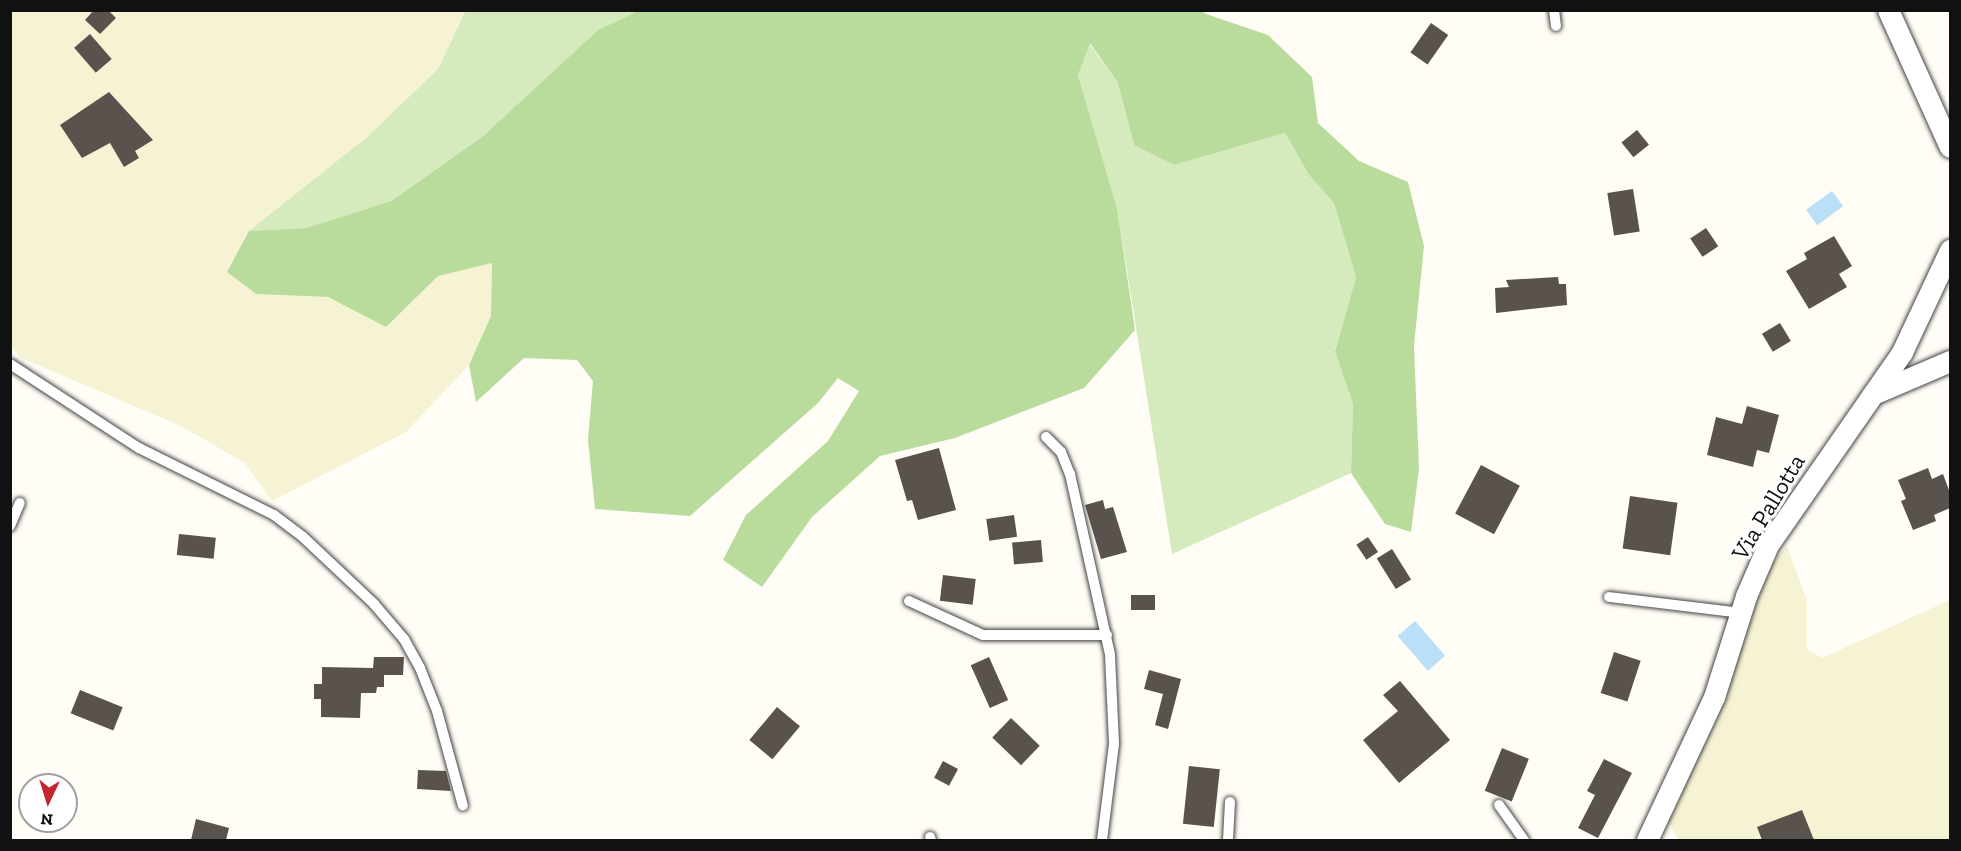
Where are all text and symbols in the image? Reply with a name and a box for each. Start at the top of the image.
street label: Via Pallotta [1725,449,1811,565]
north arrow [18,773,78,833]
text: N [40,810,54,829]

